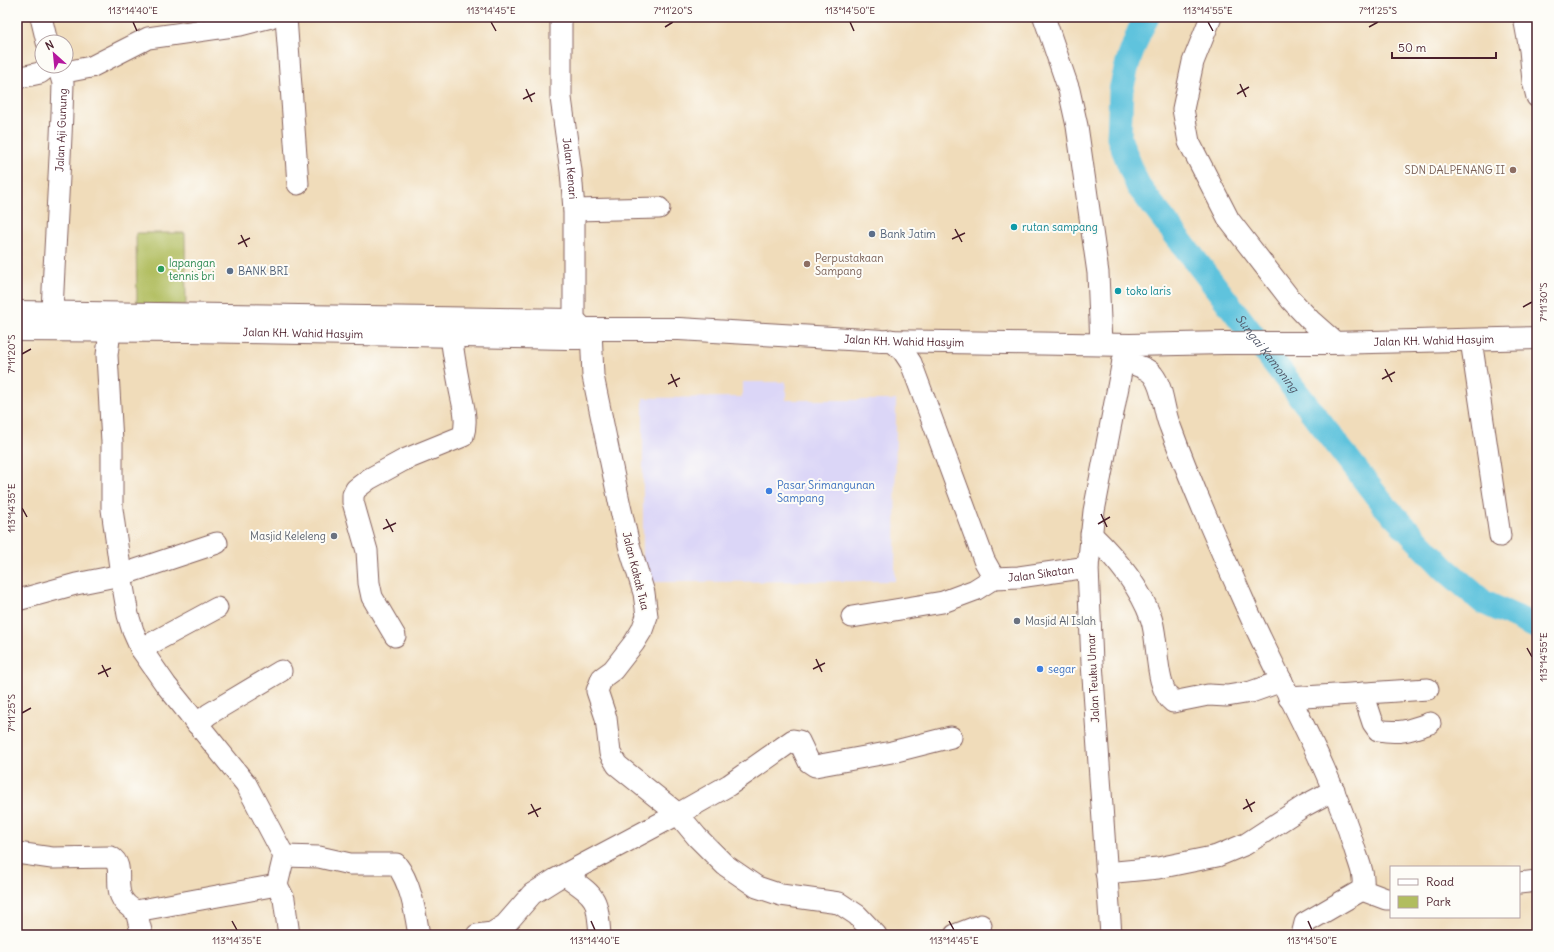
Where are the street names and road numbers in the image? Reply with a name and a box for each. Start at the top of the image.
street label: Jalan Aji Gunung [52,88,70,173]
street label: Jalan Kenari [560,137,580,200]
street label: Jalan KH. Wahid Hasyim [243,325,364,341]
street label: Jalan KH. Wahid Hasyim [843,332,965,349]
street label: Jalan KH. Wahid Hasyim [1373,332,1495,349]
street label: Jalan Kakak Tua [619,530,653,612]
street label: Jalan Sikatan [1008,562,1075,584]
street label: Jalan Teuku Umar [1084,632,1102,723]

